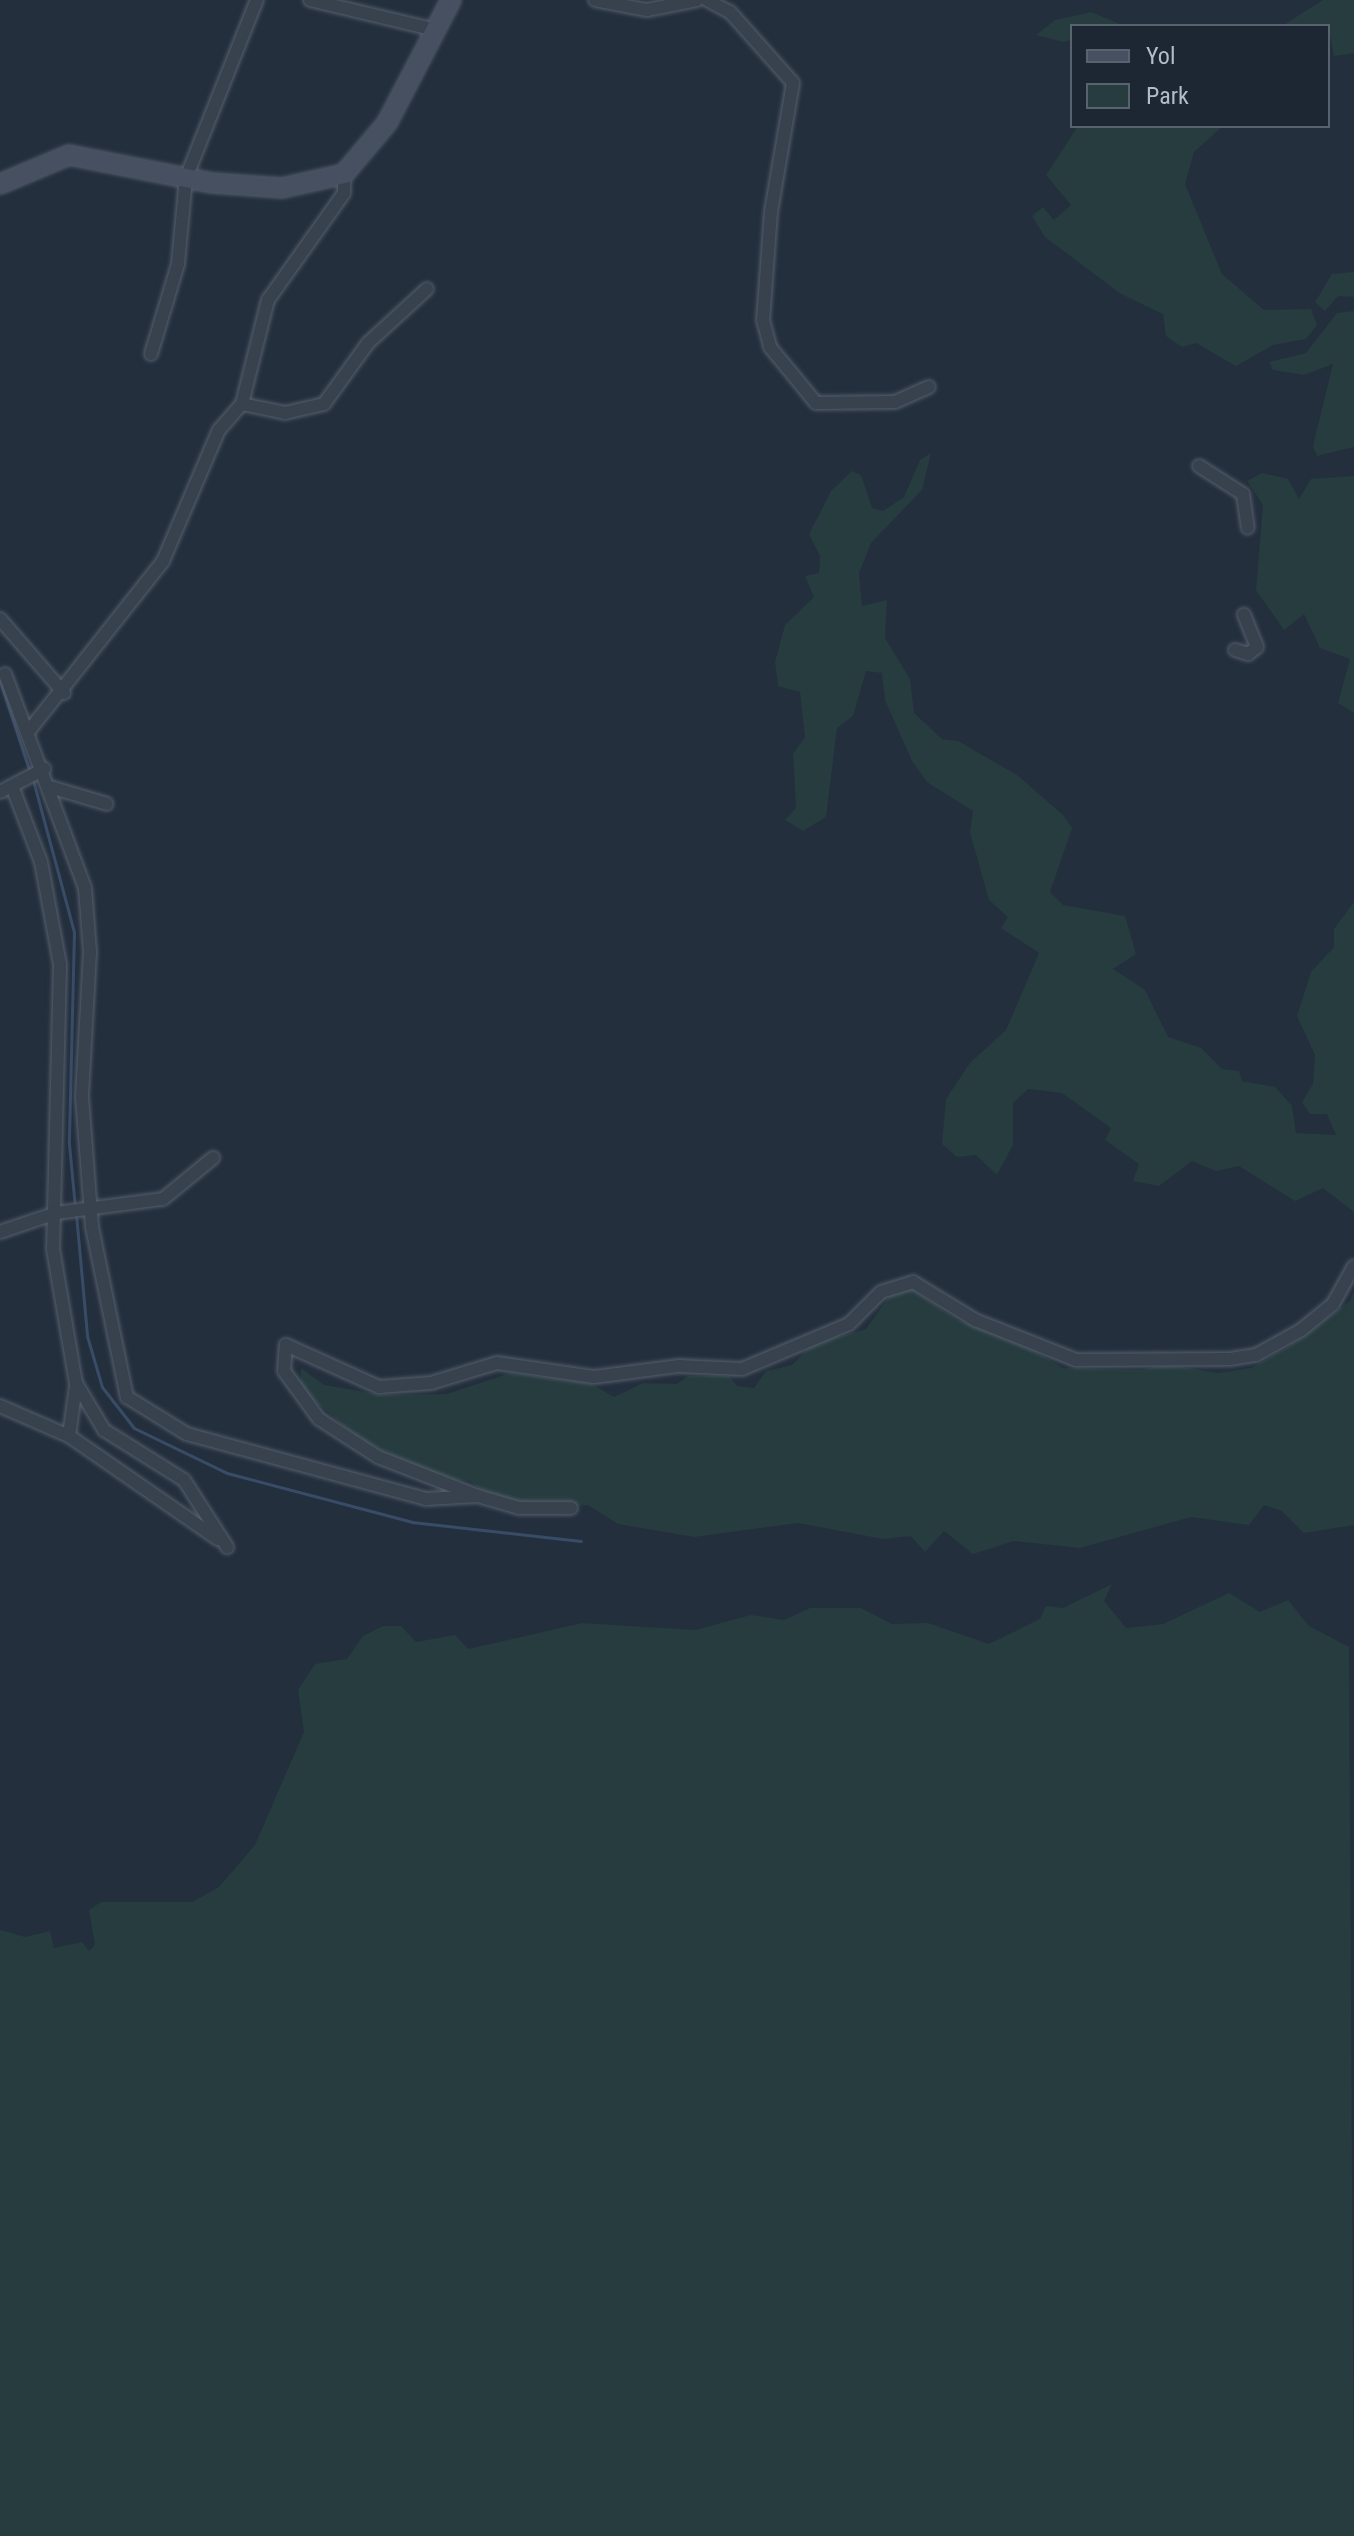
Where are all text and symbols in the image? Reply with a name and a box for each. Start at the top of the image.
legend [1070,24,1330,128]
text: Yol [1146,42,1175,70]
text: Park [1146,82,1189,110]

